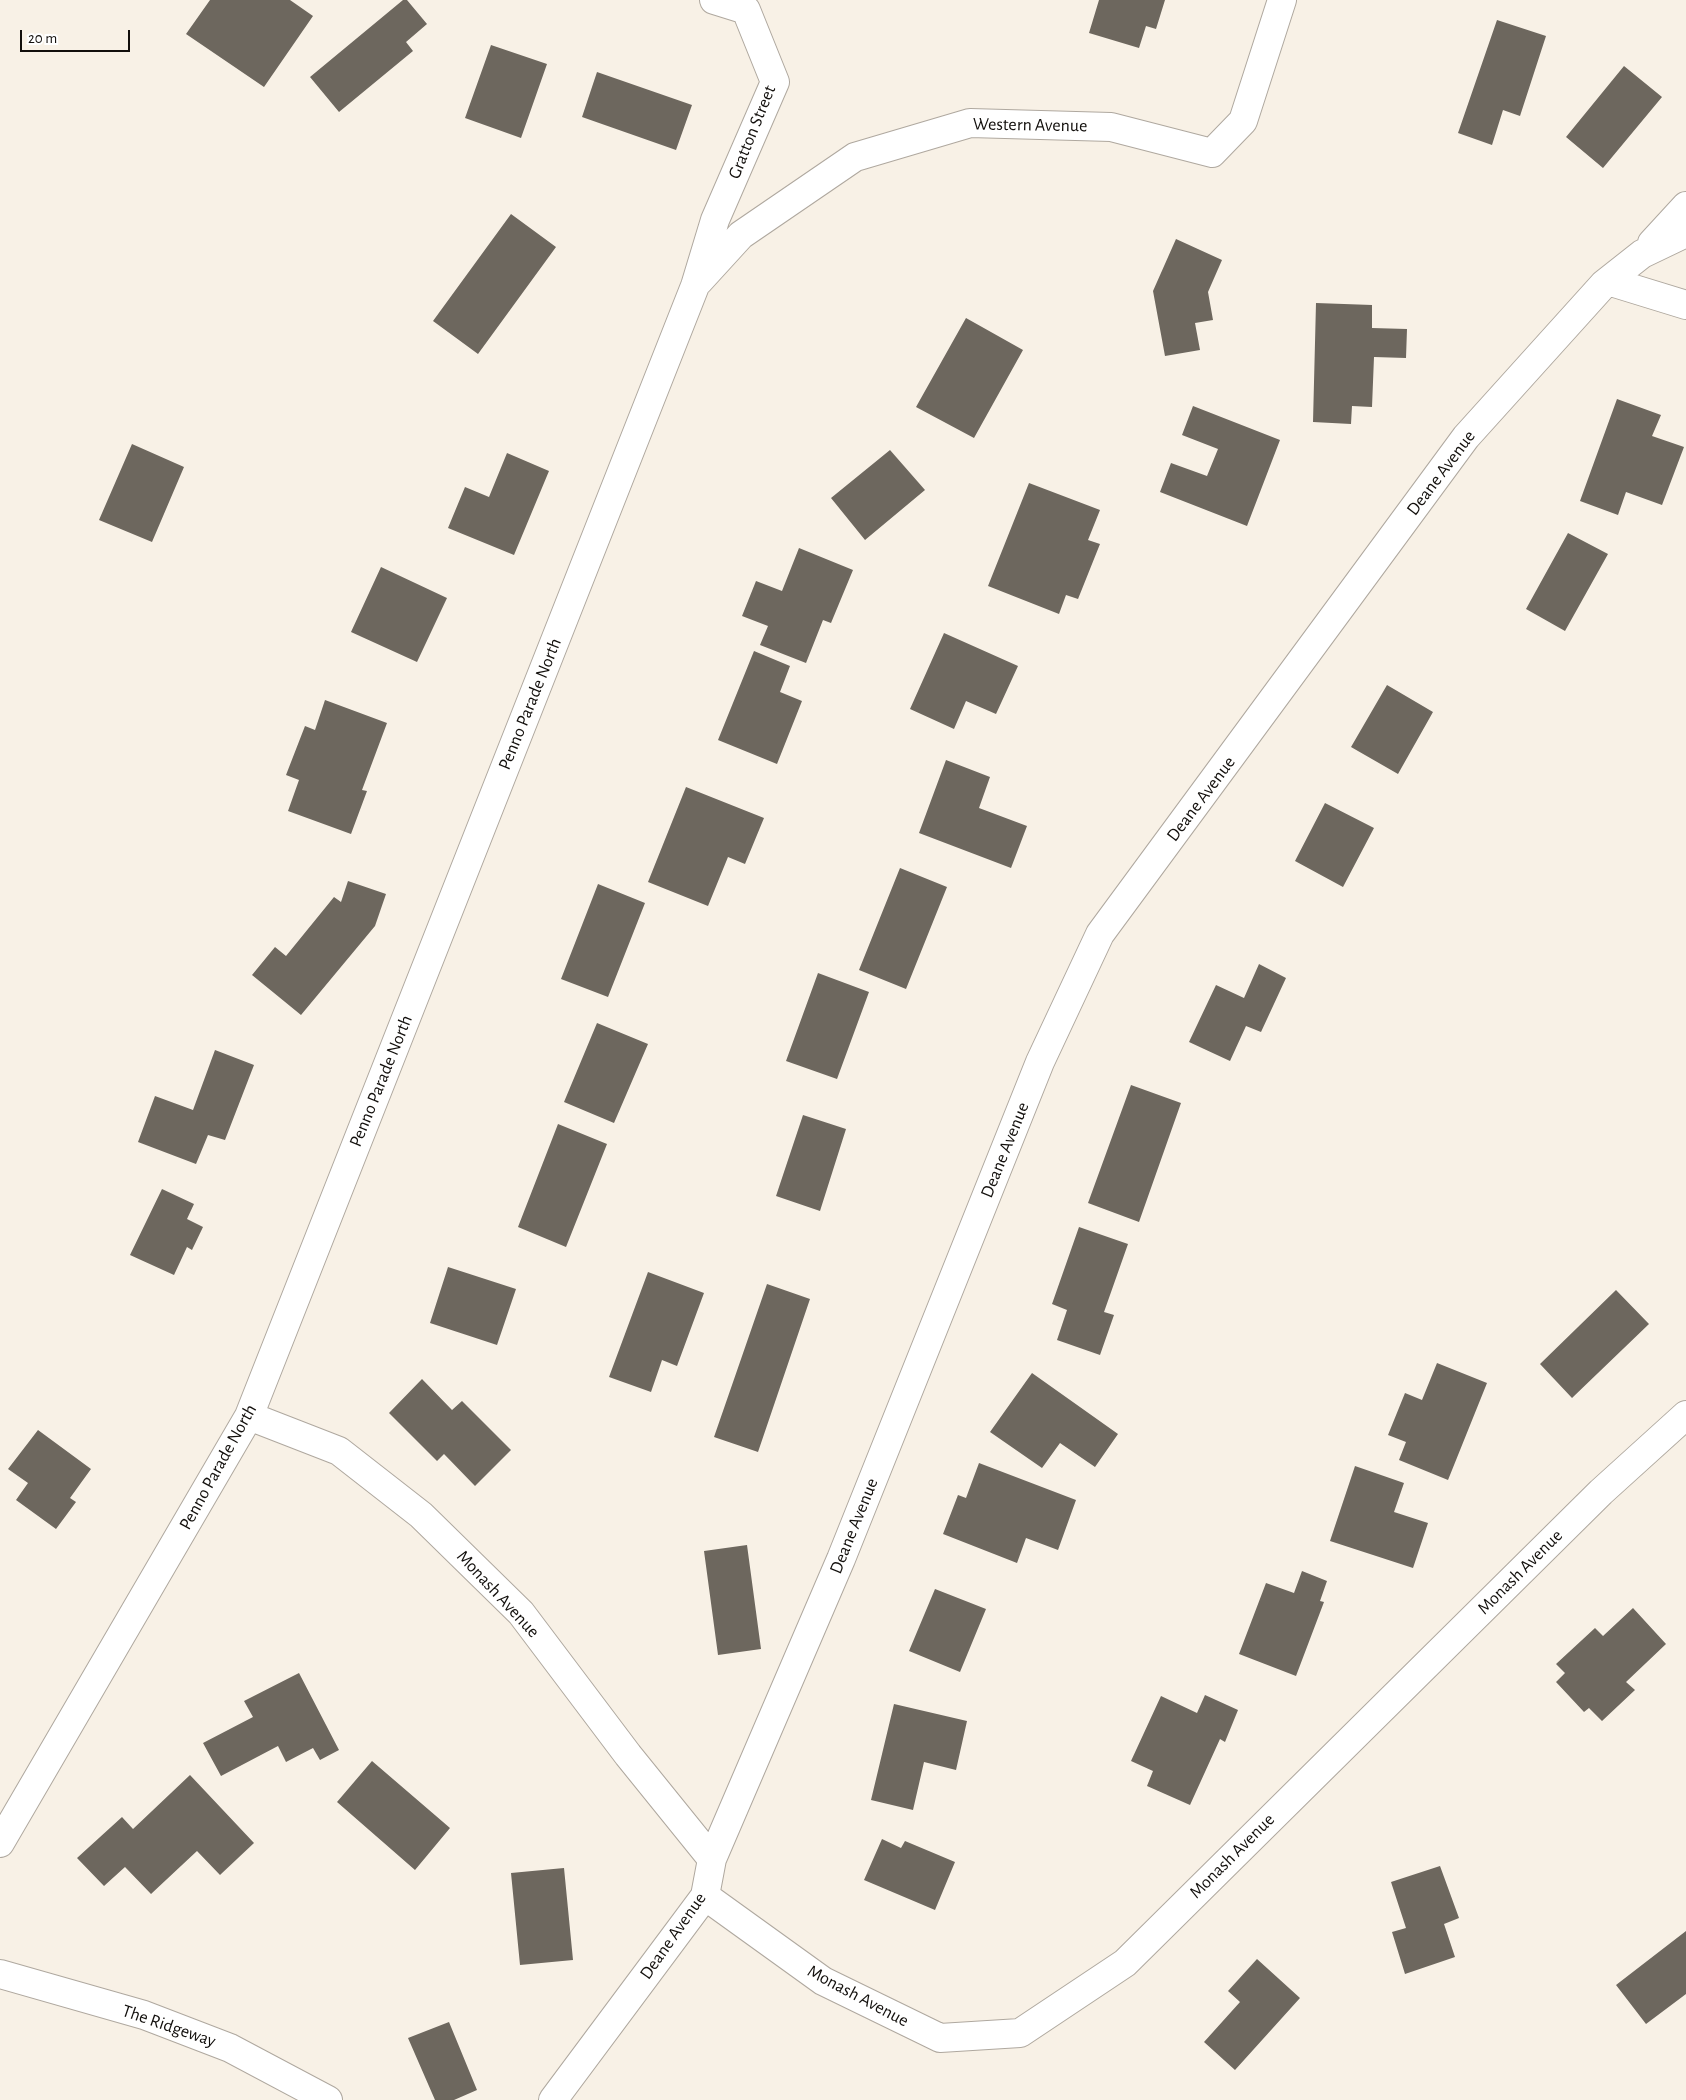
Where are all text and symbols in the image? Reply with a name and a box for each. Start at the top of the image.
scale bar [22,20,132,52]
text: 20 m [28,31,57,46]
street label: Gratton Street [723,82,781,182]
street label: Western Avenue [973,113,1087,137]
street label: Deane Avenue [1402,426,1480,520]
street label: Penno Parade North [494,635,566,773]
street label: Deane Avenue [1162,752,1240,846]
street label: Penno Parade North [345,1012,417,1150]
street label: Deane Avenue [976,1099,1034,1201]
street label: Penno Parade North [175,1400,261,1534]
street label: Deane Avenue [825,1475,883,1577]
street label: Monash Avenue [1473,1525,1567,1619]
street label: Monash Avenue [452,1546,544,1642]
street label: Monash Avenue [1185,1809,1279,1903]
street label: Deane Avenue [635,1888,711,1984]
street label: Monash Avenue [804,1960,912,2032]
street label: The Ridgeway [119,2000,219,2052]

